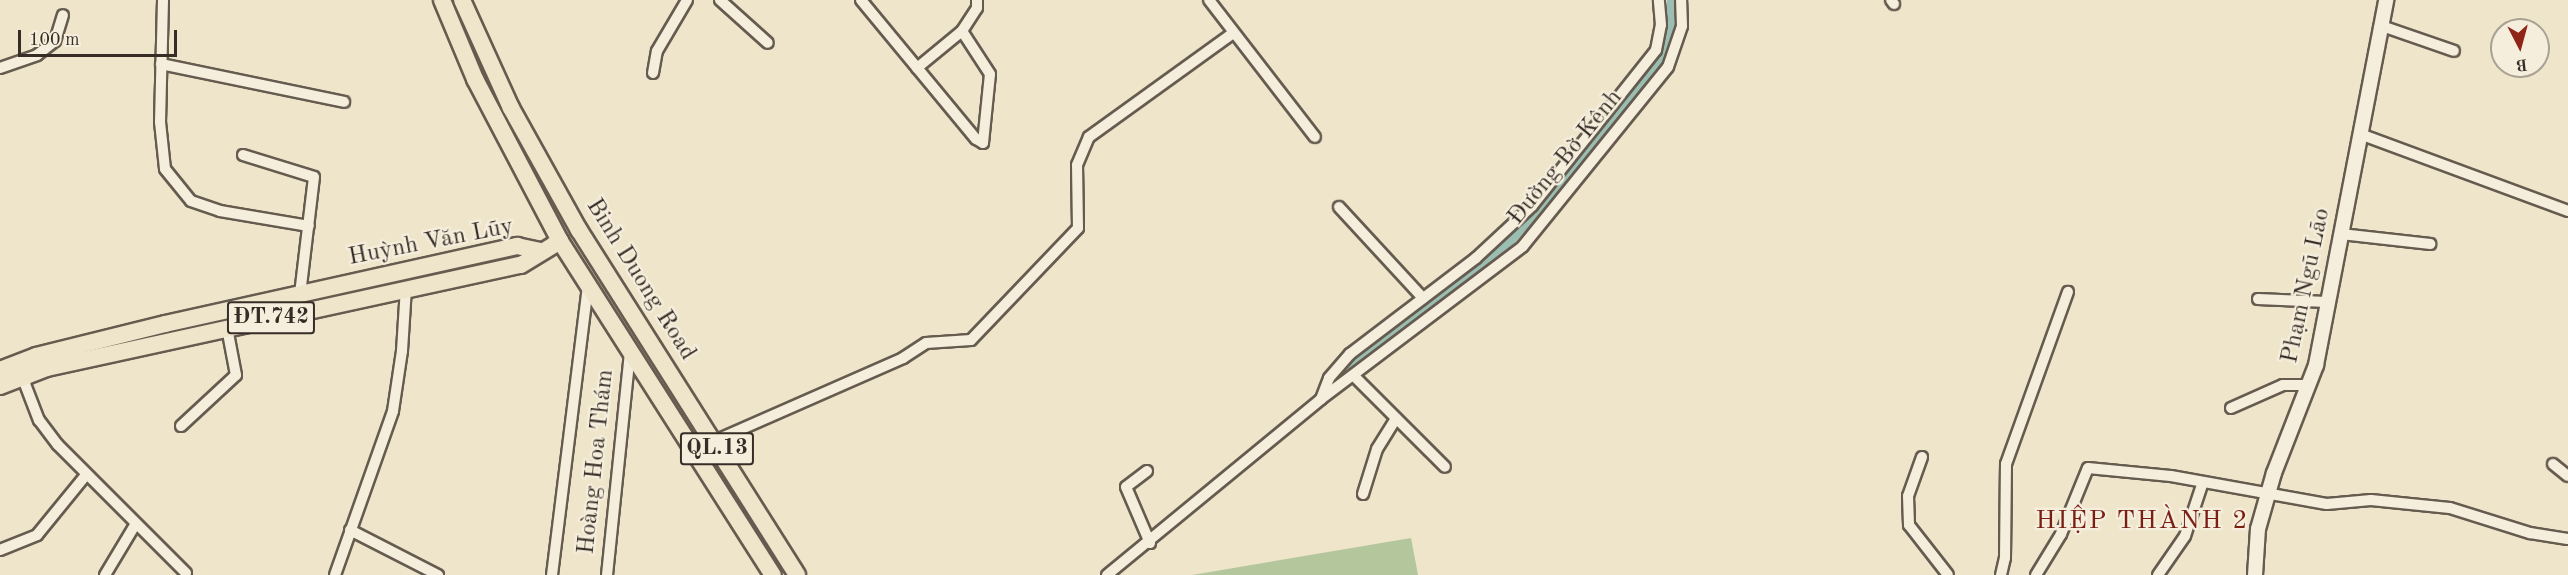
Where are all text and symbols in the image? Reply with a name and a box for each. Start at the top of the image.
scale bar [21,18,180,56]
north arrow [2490,18,2550,78]
text: 100 m [29,31,80,49]
text: B [2515,55,2528,72]
street label: Đường Bờ Kênh [1503,84,1629,232]
street label: Binh Duong Road [579,194,701,366]
street label: Phạm Ngũ Lão [2277,206,2337,366]
street label: Huỳnh Văn Lũy [346,213,516,273]
road number: ĐT.742 [226,299,316,337]
street label: Hoàng Hoa Thám [573,368,621,556]
road number: QL.13 [680,430,754,468]
district label: HIỆP THÀNH 2 [2035,506,2249,538]

